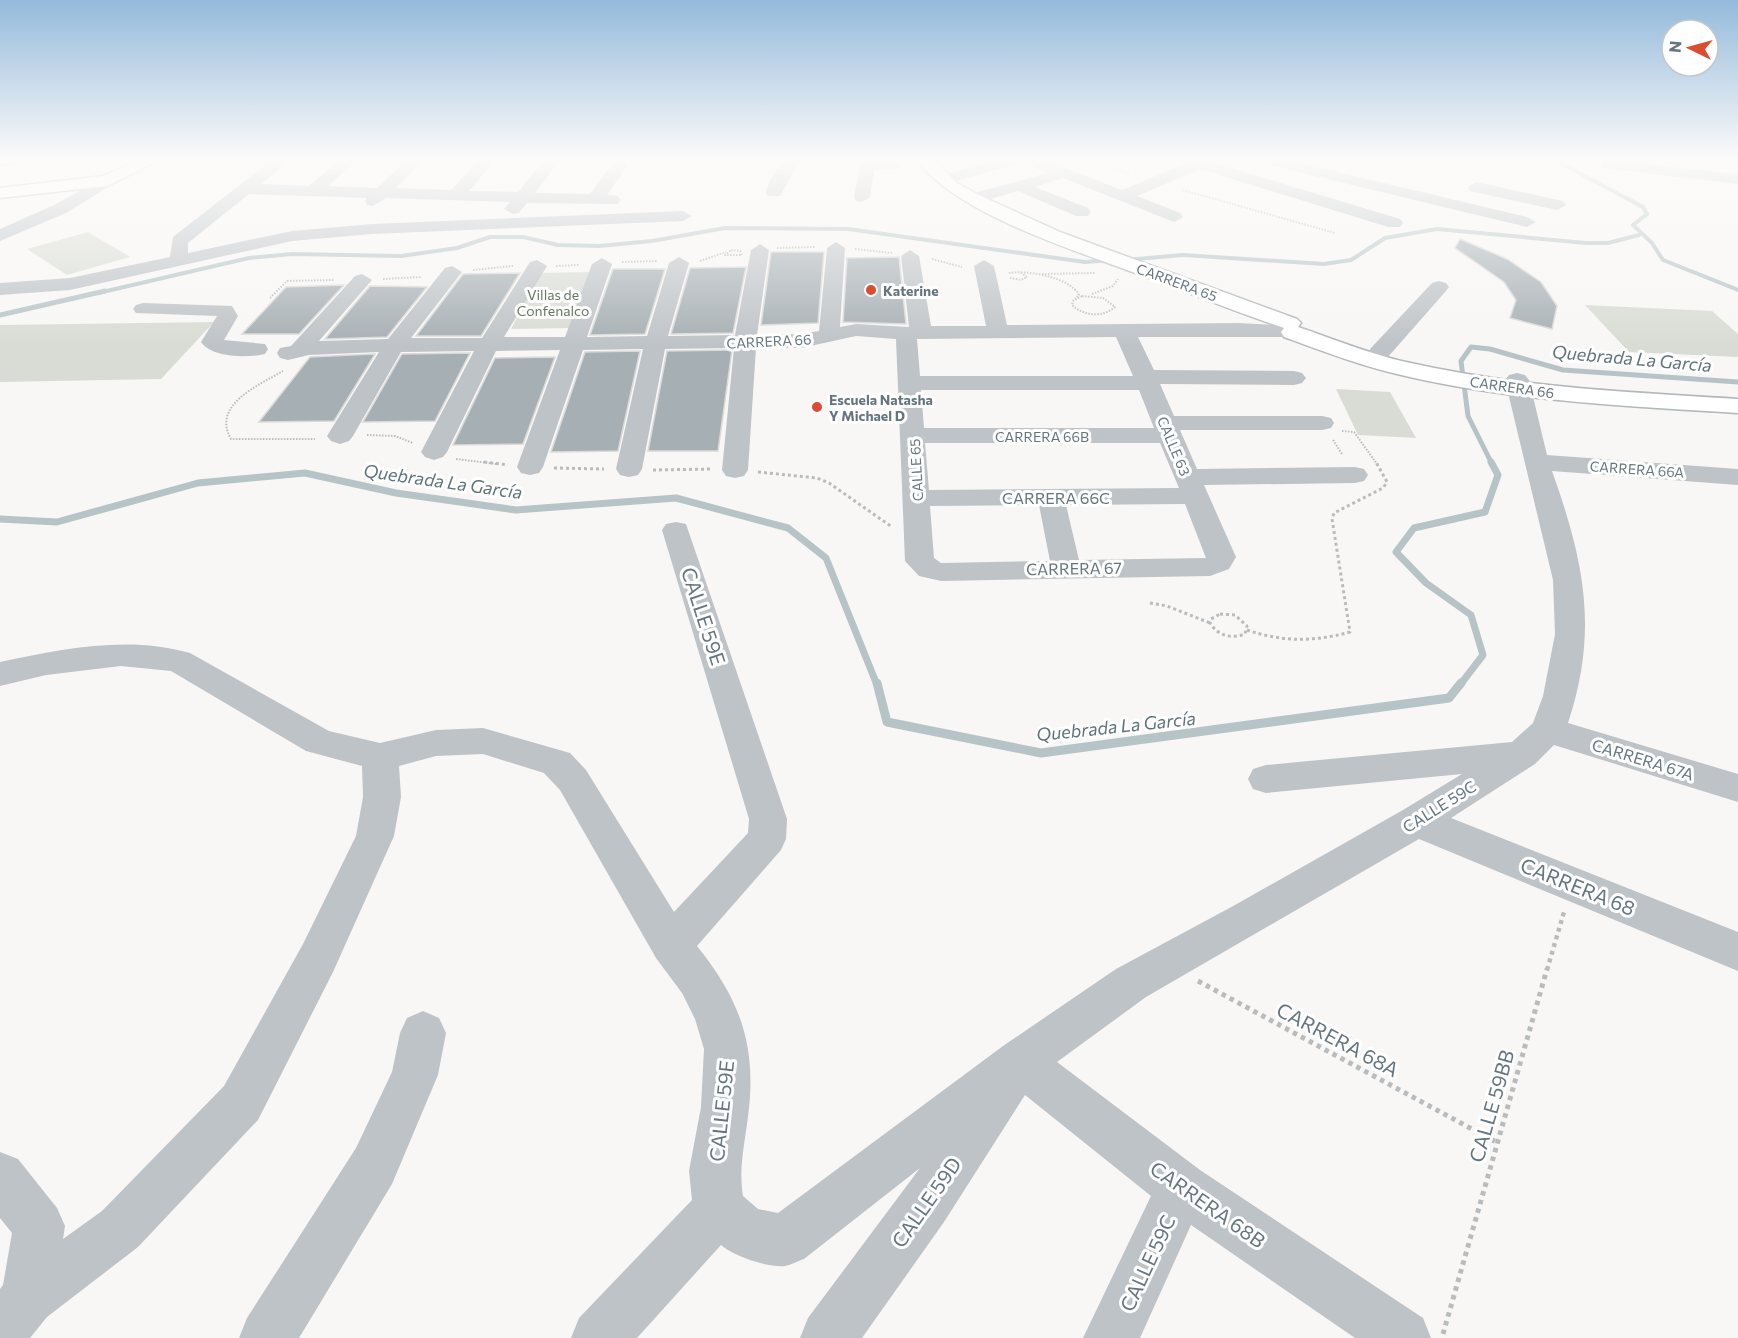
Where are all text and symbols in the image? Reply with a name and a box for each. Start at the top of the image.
north arrow [1660,18,1720,78]
text: N [1665,40,1685,53]
street label: CARRERA 65 [1134,260,1220,304]
place label: Katerine [883,282,939,299]
marker: Katerine [864,283,878,297]
park label: Villas de Confenalco [517,286,589,319]
street label: CARRERA 66 [726,330,812,352]
water label: Quebrada La García [1551,340,1713,376]
street label: CARRERA 66 [1469,373,1555,401]
place label: Escuela Natasha Y Michael D [829,391,933,424]
marker: Escuela Natasha Y Michael D [810,400,824,414]
street label: CALLE 63 [1154,414,1194,478]
street label: CARRERA 66B [995,428,1089,445]
street label: CALLE 65 [906,438,926,502]
street label: CARRERA 66A [1589,457,1685,481]
water label: Quebrada La García [362,459,524,503]
street label: CARRERA 66C [1002,488,1110,507]
street label: CARRERA 67 [1026,558,1122,578]
street label: CALLE 59E [677,564,731,668]
water label: Quebrada La García [1035,707,1197,745]
street label: CARRERA 67A [1590,734,1696,784]
street label: CALLE 59C [1399,776,1479,836]
street label: CARRERA 68 [1517,852,1639,920]
street label: CARRERA 68A [1273,997,1403,1081]
street label: CALLE 59BB [1464,1047,1518,1165]
street label: CALLE 59E [704,1059,738,1163]
street label: CALLE 59D [886,1152,966,1252]
street label: CARRERA 68B [1146,1156,1270,1252]
street label: CALLE 59C [1114,1211,1180,1315]

